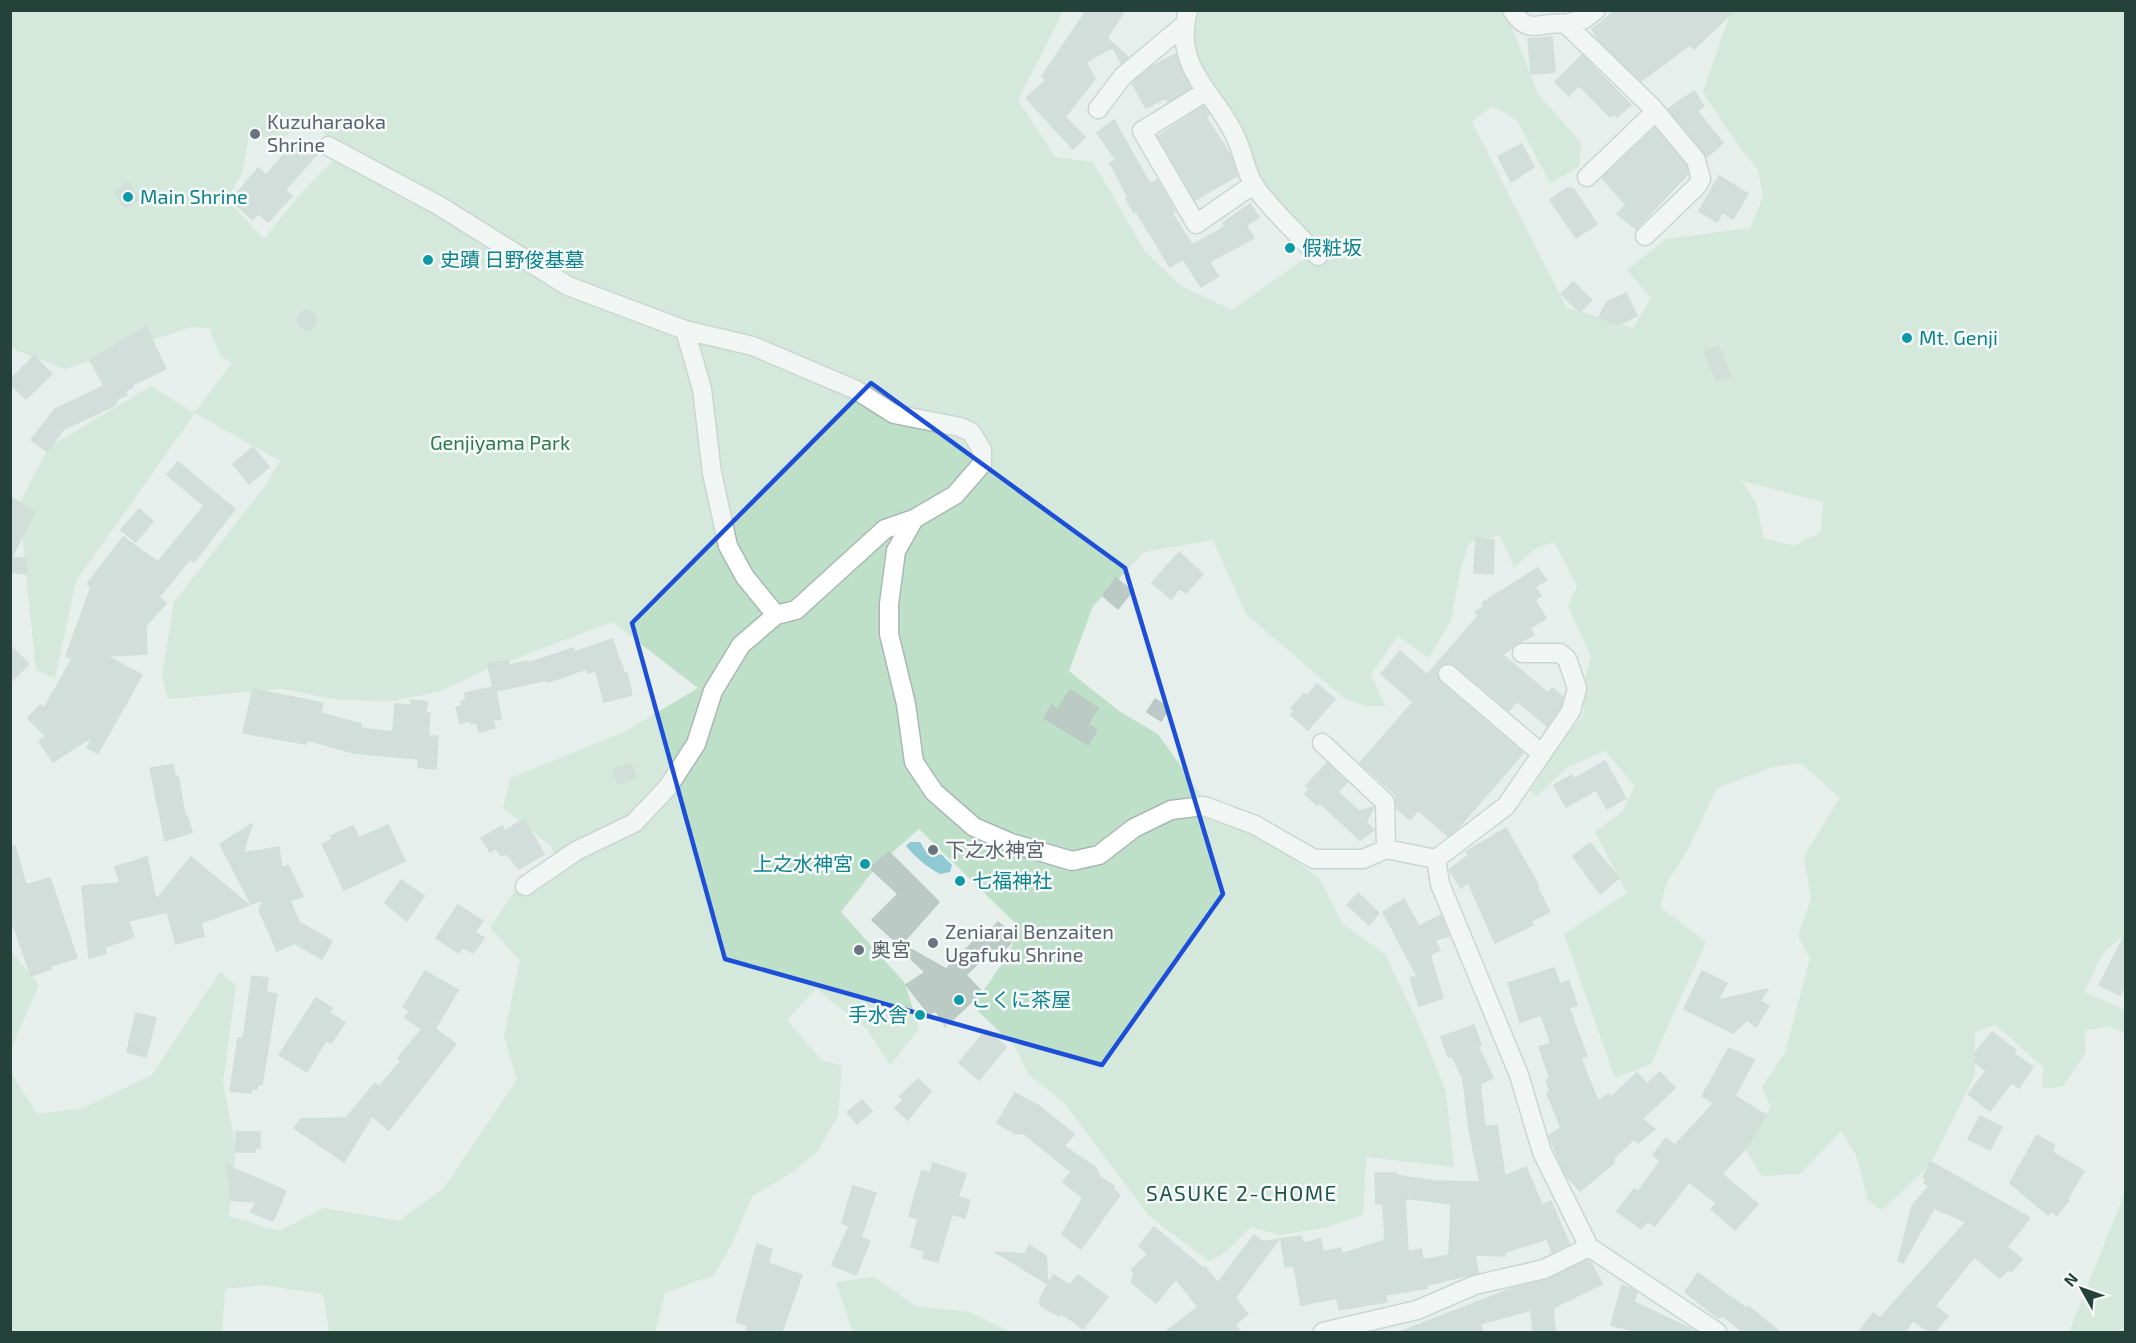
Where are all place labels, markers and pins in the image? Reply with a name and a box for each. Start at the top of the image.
place label: Kuzuharaoka Shrine [267,109,386,156]
marker: Kuzuharaoka Shrine [248,127,262,141]
place label: Main Shrine [140,184,248,208]
marker: Main Shrine [121,190,135,204]
place label: 假粧坂 [1302,235,1362,259]
marker: 假粧坂 [1283,241,1297,255]
place label: 史蹟 日野俊基墓 [440,247,584,271]
marker: 史蹟 日野俊基墓 [421,253,435,267]
place label: Mt. Genji [1919,325,1998,349]
marker: Mt. Genji [1900,331,1914,345]
place label: 下之水神宮 [945,837,1045,861]
marker: 下之水神宮 [926,843,940,857]
place label: 上之水神宮 [753,851,853,875]
marker: 上之水神宮 [858,857,872,871]
place label: 七福神社 [972,868,1052,892]
marker: 七福神社 [953,874,967,888]
place label: Zeniarai Benzaiten Ugafuku Shrine [945,919,1114,966]
marker: Zeniarai Benzaiten Ugafuku Shrine [926,936,940,950]
place label: 奥宮 [871,937,911,961]
marker: 奥宮 [852,943,866,957]
place label: こくに茶屋 [971,987,1071,1011]
marker: こくに茶屋 [952,993,966,1007]
place label: 手水舎 [848,1002,908,1026]
marker: 手水舎 [913,1008,927,1022]

